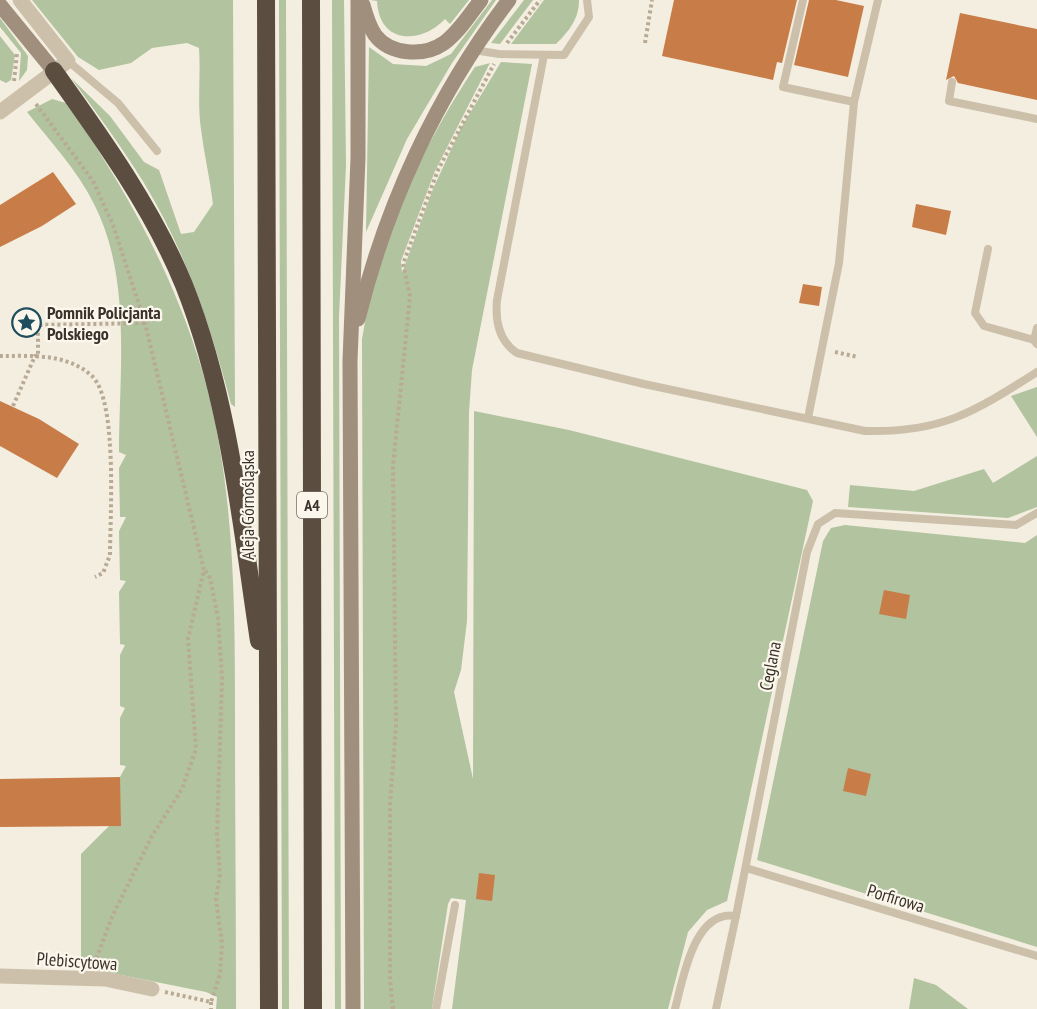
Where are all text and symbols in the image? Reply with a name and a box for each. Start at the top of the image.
place label: Pomnik Policjanta Polskiego [47,301,161,345]
place icon: Pomnik Policjanta Polskiego [10,306,42,338]
street label: Aleja Górnośląska [236,450,259,560]
road number: A4 [297,492,327,518]
street label: Ceglana [754,640,786,692]
street label: Porfirowa [865,878,927,918]
street label: Plebiscytowa [36,947,118,975]

